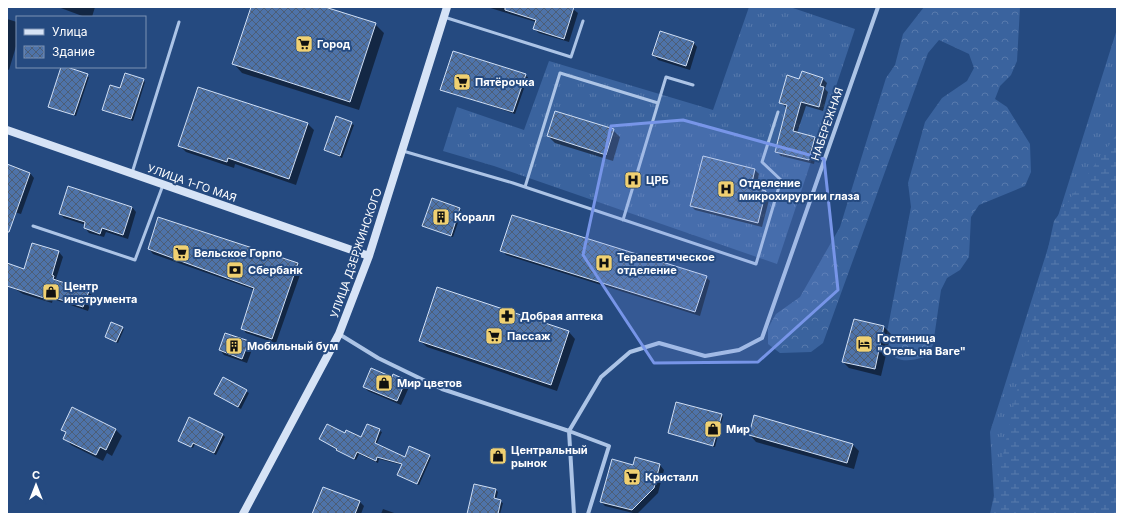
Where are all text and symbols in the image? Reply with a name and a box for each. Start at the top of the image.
legend [16,16,146,68]
text: Улица [52,24,87,39]
supermarket icon: Город [294,34,314,54]
place label: Город [317,37,351,51]
text: Здание [52,44,95,59]
supermarket icon: Пятёрочка [452,72,472,92]
place label: Пятёрочка [475,75,535,89]
street label: НАБЕРЕЖНАЯ [808,86,846,162]
street label: УЛИЦА 1-ГО МАЯ [145,161,239,205]
hospital icon: ЦРБ [623,170,643,190]
place label: ЦРБ [646,173,669,187]
place label: Отделение микрохирургии глаза [739,176,860,203]
hospital icon: Отделение микрохирургии глаза [716,179,736,199]
street label: УЛИЦА ДЗЕРЖИНСКОГО [327,186,385,320]
building icon: Коралл [431,207,451,227]
place label: Коралл [454,210,495,224]
supermarket icon: Вельское Горпо [171,243,191,263]
place label: Вельское Горпо [194,246,282,260]
place label: Терапевтическое отделение [617,250,715,277]
hospital icon: Терапевтическое отделение [594,253,614,273]
bank icon: Сбербанк [225,260,245,280]
place label: Сбербанк [248,263,303,277]
place label: Центр инструмента [64,279,137,306]
shop icon: Центр инструмента [41,282,61,302]
pharmacy icon: Добрая аптека [497,306,517,326]
place label: Добрая аптека [520,309,603,323]
supermarket icon: Пассаж [484,326,504,346]
place label: Пассаж [507,329,551,343]
place label: Гостиница "Отель на Ваге" [877,331,966,358]
hotel icon: Гостиница "Отель на Ваге" [854,334,874,354]
building icon: Мобильный бум [224,336,244,356]
place label: Мобильный бум [247,339,338,353]
shop icon: Мир цветов [374,373,394,393]
place label: Мир цветов [397,376,462,390]
shop icon: Мир [703,419,723,439]
place label: Мир [726,422,750,436]
place label: Центральный рынок [511,443,588,470]
shop icon: Центральный рынок [488,446,508,466]
north arrow [16,465,56,505]
supermarket icon: Кристалл [622,467,642,487]
text: С [32,468,40,482]
place label: Кристалл [645,470,698,484]

